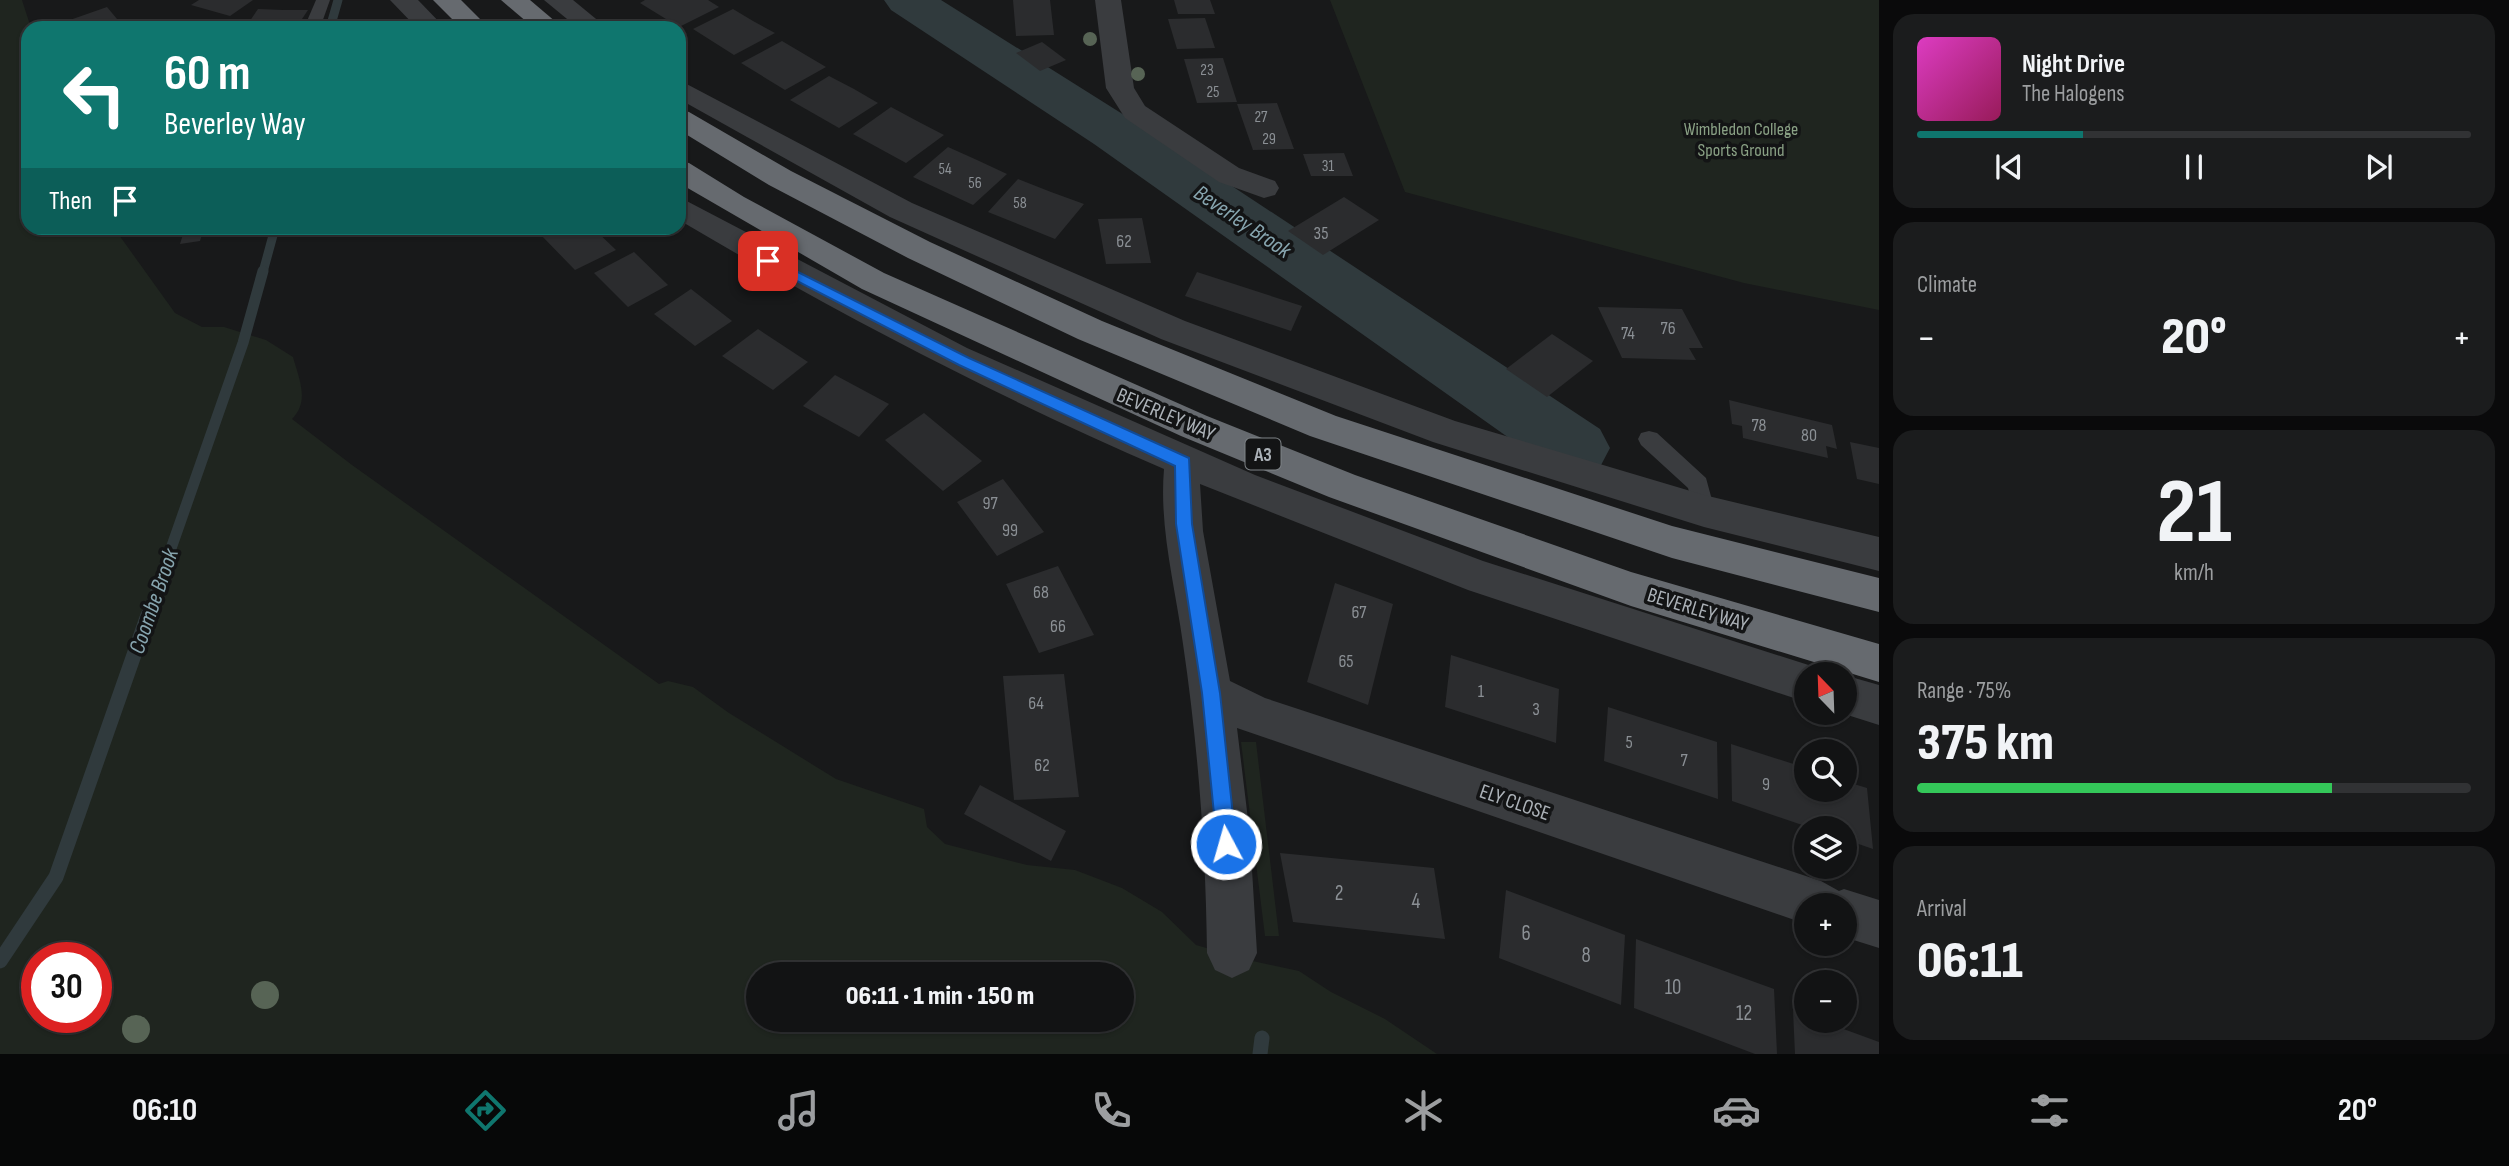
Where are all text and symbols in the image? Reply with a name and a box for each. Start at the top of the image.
text: 60 m [164,45,251,104]
icon: left [49,49,140,140]
text: Night Drive [2022,49,2125,80]
house number: 23 [1200,61,1214,80]
text: The Halogens [2022,80,2125,108]
house number: 25 [1206,83,1220,102]
text: Beverley Way [164,105,306,144]
house number: 27 [1254,108,1268,127]
park label: Wimbledon College Sports Ground [1684,119,1798,161]
house number: 29 [1262,130,1276,149]
icon: previous [1990,148,2028,186]
icon: pause [2175,148,2213,186]
icon: next [2360,148,2398,186]
house number: 31 [1322,157,1335,176]
house number: 54 [938,160,952,179]
house number: 56 [968,174,982,193]
water label: Beverley Brook [1188,179,1298,265]
icon: arrive [106,182,144,220]
text: Then [49,186,92,217]
house number: 58 [1013,194,1027,213]
house number: 35 [1314,223,1328,244]
pin [738,231,798,291]
house number: 62 [1116,231,1132,252]
icon: arrive [749,242,787,280]
text: Climate [1917,271,1977,299]
text: 20° [2161,306,2227,369]
text: − [1917,316,1936,361]
text: + [2452,316,2471,361]
house number: 76 [1660,318,1676,339]
house number: 74 [1621,323,1635,344]
street label: BEVERLEY WAY [1113,383,1219,446]
house number: 78 [1751,415,1767,436]
house number: 80 [1801,425,1817,446]
road number: A3 [1246,438,1280,470]
text: 21 [2156,459,2232,568]
house number: 97 [982,493,998,514]
house number: 99 [1002,520,1018,541]
water label: Coombe Brook [123,544,185,658]
text: km/h [2174,559,2214,587]
house number: 68 [1033,582,1049,603]
street label: BEVERLEY WAY [1644,582,1752,637]
house number: 67 [1351,602,1367,623]
house number: 66 [1050,616,1066,637]
house number: 65 [1338,651,1354,672]
north arrow [1794,662,1857,724]
map controls [1794,662,1857,1033]
text: Range · 75% [1917,677,2011,705]
house number: 1 [1478,681,1485,702]
house number: 64 [1028,693,1044,714]
house number: 3 [1532,699,1540,720]
text: 375 km [1917,712,2054,775]
house number: 5 [1625,732,1633,753]
button: search [1794,739,1857,802]
house number: 7 [1680,750,1688,771]
house number: 62 [1034,755,1050,776]
house number: 9 [1762,774,1770,795]
street label: ELY CLOSE [1476,779,1553,826]
position arrow [1189,807,1263,881]
button: layers [1794,816,1857,879]
house number: 2 [1335,881,1343,906]
house number: 4 [1412,889,1421,914]
button: + [1794,893,1857,956]
text: Arrival [1917,895,1966,923]
house number: 6 [1521,921,1531,946]
text: 06:11 [1917,930,2023,993]
speed limit sign: 30 [21,942,112,1033]
house number: 8 [1581,943,1591,968]
button: − [1794,970,1857,1033]
house number: 10 [1665,975,1681,1000]
text: 06:11 · 1 min · 150 m [846,981,1034,1012]
house number: 12 [1736,1001,1752,1026]
icon: directions [461,1086,510,1135]
icon: music [774,1086,823,1135]
icon: phone [1087,1086,1136,1135]
icon: climate [1399,1086,1448,1135]
icon: car [1712,1086,1761,1135]
icon: filters [2025,1086,2074,1135]
text: 06:10 [132,1091,197,1130]
text: 20° [2338,1091,2377,1130]

